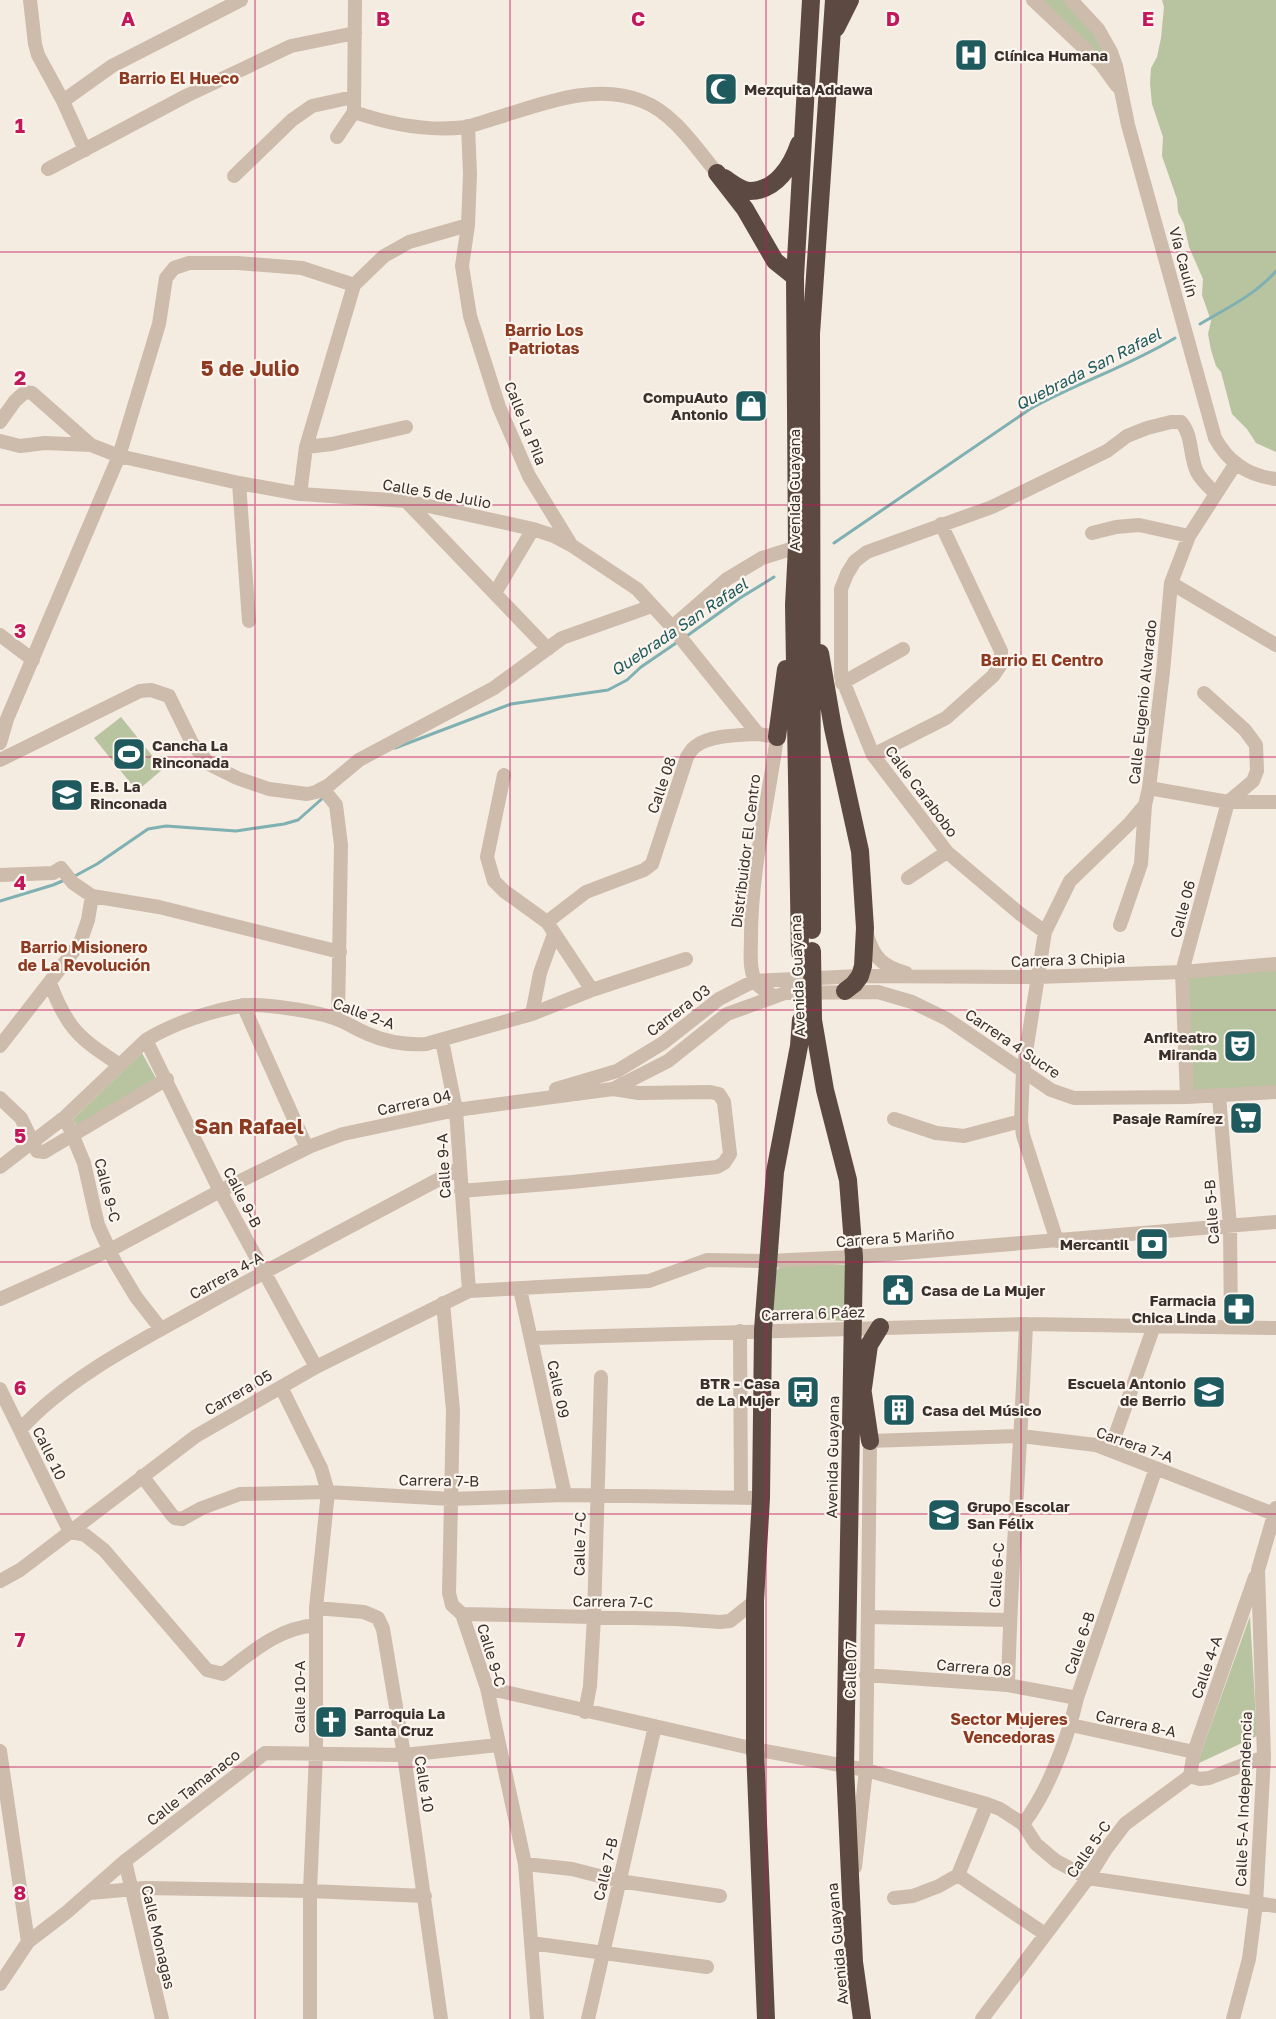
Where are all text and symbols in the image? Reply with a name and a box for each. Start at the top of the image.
text: A [121,6,135,30]
text: B [376,6,390,30]
text: C [631,6,645,30]
text: D [886,6,900,30]
text: E [1142,6,1154,30]
hospital icon: Clínica Humana [953,37,989,73]
place label: Clínica Humana [994,46,1108,64]
district label: Barrio El Hueco [119,68,240,88]
mosque icon: Mezquita Addawa [703,71,739,107]
place label: Mezquita Addawa [744,80,873,98]
text: 1 [15,113,25,137]
street label: Vía Caulín [1166,225,1202,299]
district label: Barrio Los Patriotas [505,320,583,358]
water label: Quebrada San Rafael [1012,323,1165,414]
district label: 5 de Julio [201,355,299,381]
text: 2 [14,365,26,389]
street label: Calle La Pila [501,379,551,467]
place label: CompuAuto Antonio [643,388,728,423]
shop icon: CompuAuto Antonio [733,388,769,424]
street label: Avenida Guayana [785,429,803,551]
street label: Calle 5 de Julio [381,475,493,511]
water label: Quebrada San Rafael [607,573,752,680]
text: 3 [14,618,26,642]
street label: Calle Eugenio Alvarado [1124,619,1160,785]
district label: Barrio El Centro [981,650,1104,670]
sports icon: Cancha La Rinconada [111,736,147,772]
place label: Cancha La Rinconada [152,736,229,771]
street label: Calle Carabobo [882,742,962,840]
street label: Calle 08 [643,754,679,816]
street label: Distribuidor El Centro [727,773,763,929]
school or university icon: E.B. La Rinconada [49,777,85,813]
place label: E.B. La Rinconada [90,777,167,812]
text: 4 [14,870,26,894]
street label: Calle 06 [1166,878,1198,940]
street label: Avenida Guayana [786,914,808,1038]
district label: Barrio Misionero de La Revolución [18,937,150,975]
street label: Carrera 3 Chipia [1010,948,1126,970]
street label: Carrera 03 [643,980,713,1040]
street label: Calle 2-A [330,993,398,1033]
street label: Carrera 4 Sucre [962,1004,1064,1082]
place label: Anfiteatro Miranda [1144,1028,1217,1063]
theatre icon: Anfiteatro Miranda [1222,1028,1258,1064]
street label: Carrera 04 [375,1085,453,1119]
supermarket icon: Pasaje Ramírez [1228,1100,1264,1136]
place label: Pasaje Ramírez [1112,1109,1223,1127]
district label: San Rafael [194,1113,304,1139]
text: 5 [14,1123,26,1147]
street label: Calle 9-A [432,1133,454,1199]
street label: Calle 9-C [91,1156,125,1224]
street label: Calle 9-B [220,1164,266,1230]
street label: Calle 5-B [1200,1179,1222,1245]
street label: Carrera 5 Mariño [835,1224,955,1250]
bank icon: Mercantil [1134,1226,1170,1262]
place label: Mercantil [1060,1235,1129,1253]
street label: Carrera 4-A [186,1247,266,1303]
public building icon: Casa de La Mujer [880,1272,916,1308]
place label: Casa de La Mujer [921,1281,1045,1299]
place label: Farmacia Chica Linda [1131,1291,1216,1326]
pharmacy icon: Farmacia Chica Linda [1221,1291,1257,1327]
street label: Carrera 6 Páez [761,1302,866,1324]
street label: Calle 09 [544,1358,574,1420]
street label: Carrera 05 [201,1365,275,1419]
place label: BTR - Casa de La Mujer [696,1374,780,1409]
bus stop icon: BTR - Casa de La Mujer [785,1374,821,1410]
place label: Escuela Antonio de Berrio [1067,1374,1186,1409]
school or university icon: Escuela Antonio de Berrio [1191,1374,1227,1410]
text: 6 [14,1375,26,1399]
building icon: Casa del Músico [881,1392,917,1428]
street label: Avenida Guayana [822,1396,842,1518]
place label: Casa del Músico [922,1401,1041,1419]
street label: Carrera 7-A [1094,1422,1176,1466]
street label: Calle 10 [29,1423,71,1483]
street label: Carrera 7-B [399,1470,479,1490]
school or university icon: Grupo Escolar San Félix [926,1497,962,1533]
place label: Grupo Escolar San Félix [967,1497,1070,1532]
street label: Calle 7-C [569,1512,589,1576]
street label: Calle 6-C [985,1542,1007,1608]
street label: Carrera 7-C [572,1591,654,1611]
street label: Calle 6-B [1060,1609,1098,1677]
street label: Calle 9-C [474,1621,510,1689]
text: 7 [15,1627,26,1651]
street label: Calle 4-A [1187,1633,1225,1701]
street label: Calle 07 [840,1641,860,1699]
street label: Carrera 08 [936,1655,1012,1679]
street label: Calle 10-A [290,1661,308,1733]
church icon: Parroquia La Santa Cruz [313,1704,349,1740]
place label: Parroquia La Santa Cruz [354,1704,445,1739]
street label: Carrera 8-A [1094,1706,1178,1740]
district label: Sector Mujeres Vencedoras [950,1709,1068,1747]
street label: Calle 5-A Independencia [1231,1711,1255,1887]
street label: Calle Tamanaco [143,1745,243,1829]
street label: Calle 10 [412,1754,438,1814]
street label: Calle 5-C [1062,1817,1114,1881]
street label: Calle 7-B [589,1836,621,1902]
text: 8 [14,1880,26,1904]
street label: Avenida Guayana [823,1882,851,2006]
street label: Calle Monagas [138,1883,180,1991]

